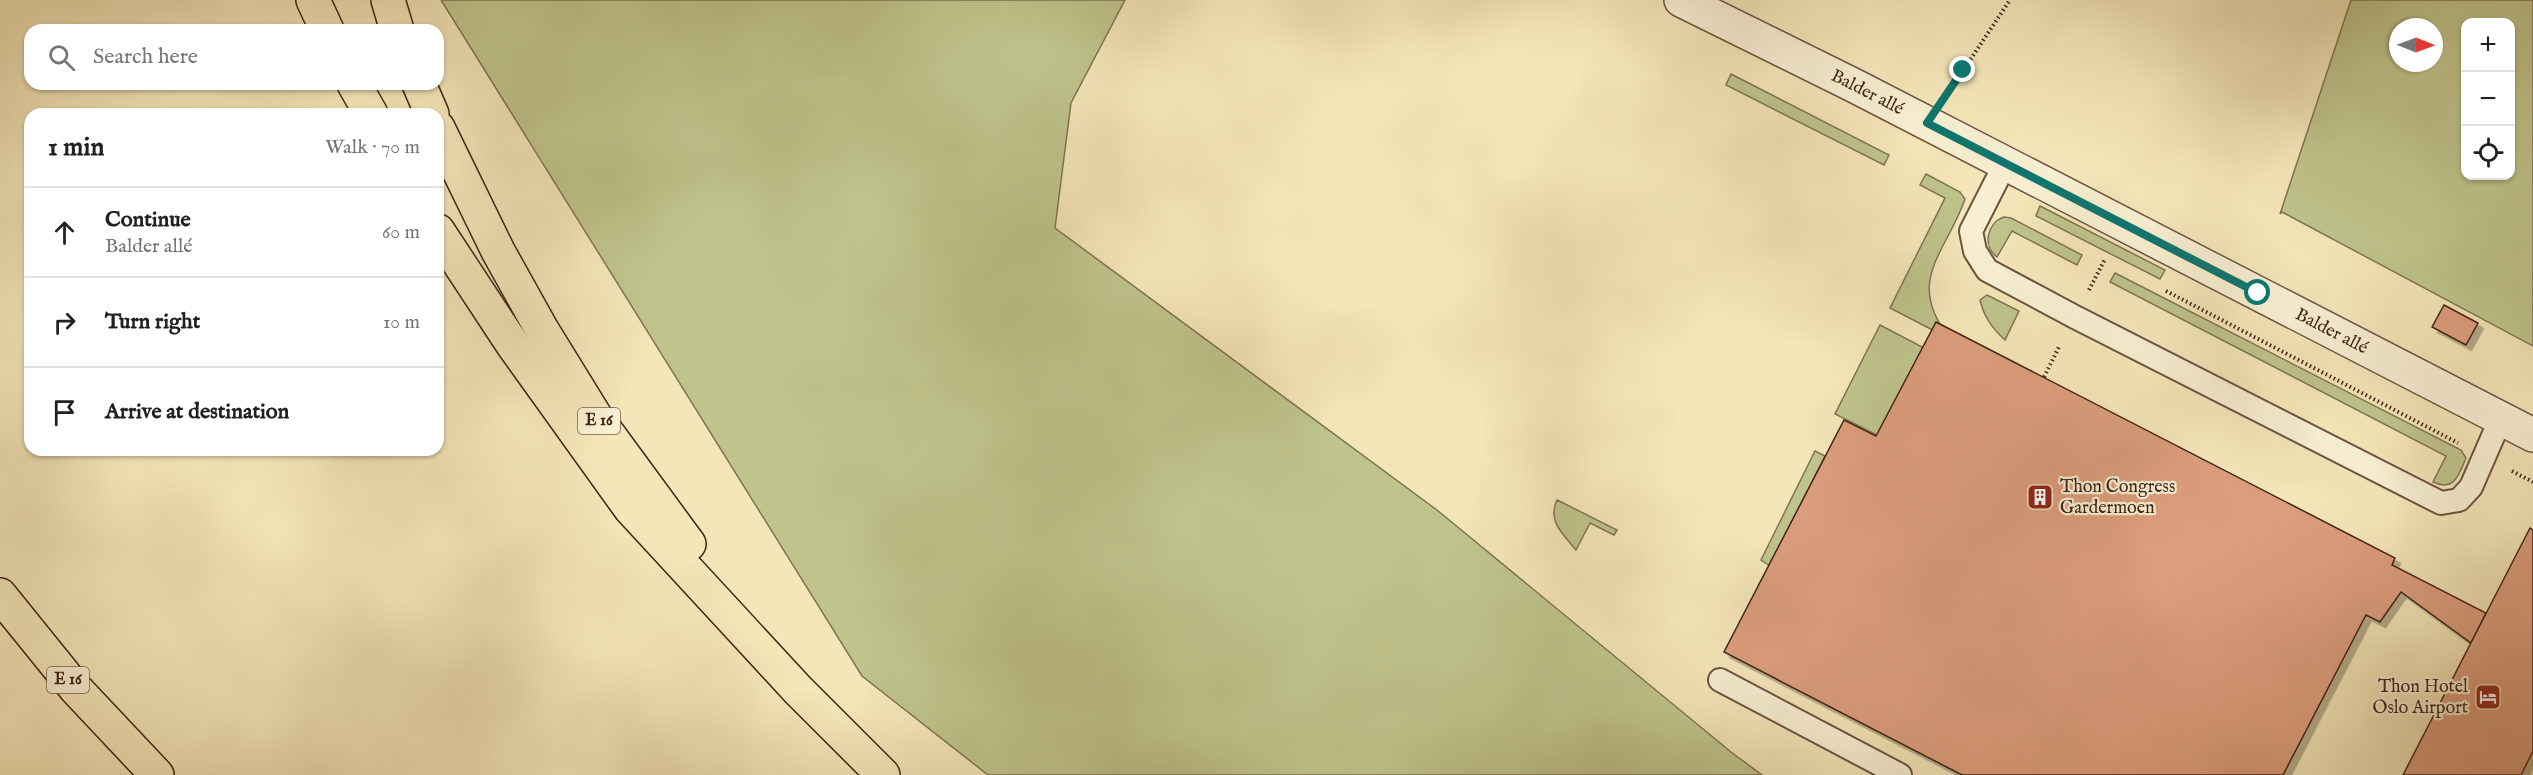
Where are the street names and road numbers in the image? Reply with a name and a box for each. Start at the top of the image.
street label: Balder allé [1827,64,1908,121]
street label: Balder allé [2291,303,2372,360]
road number: E 16 [578,408,620,434]
road number: E 16 [47,667,89,693]

